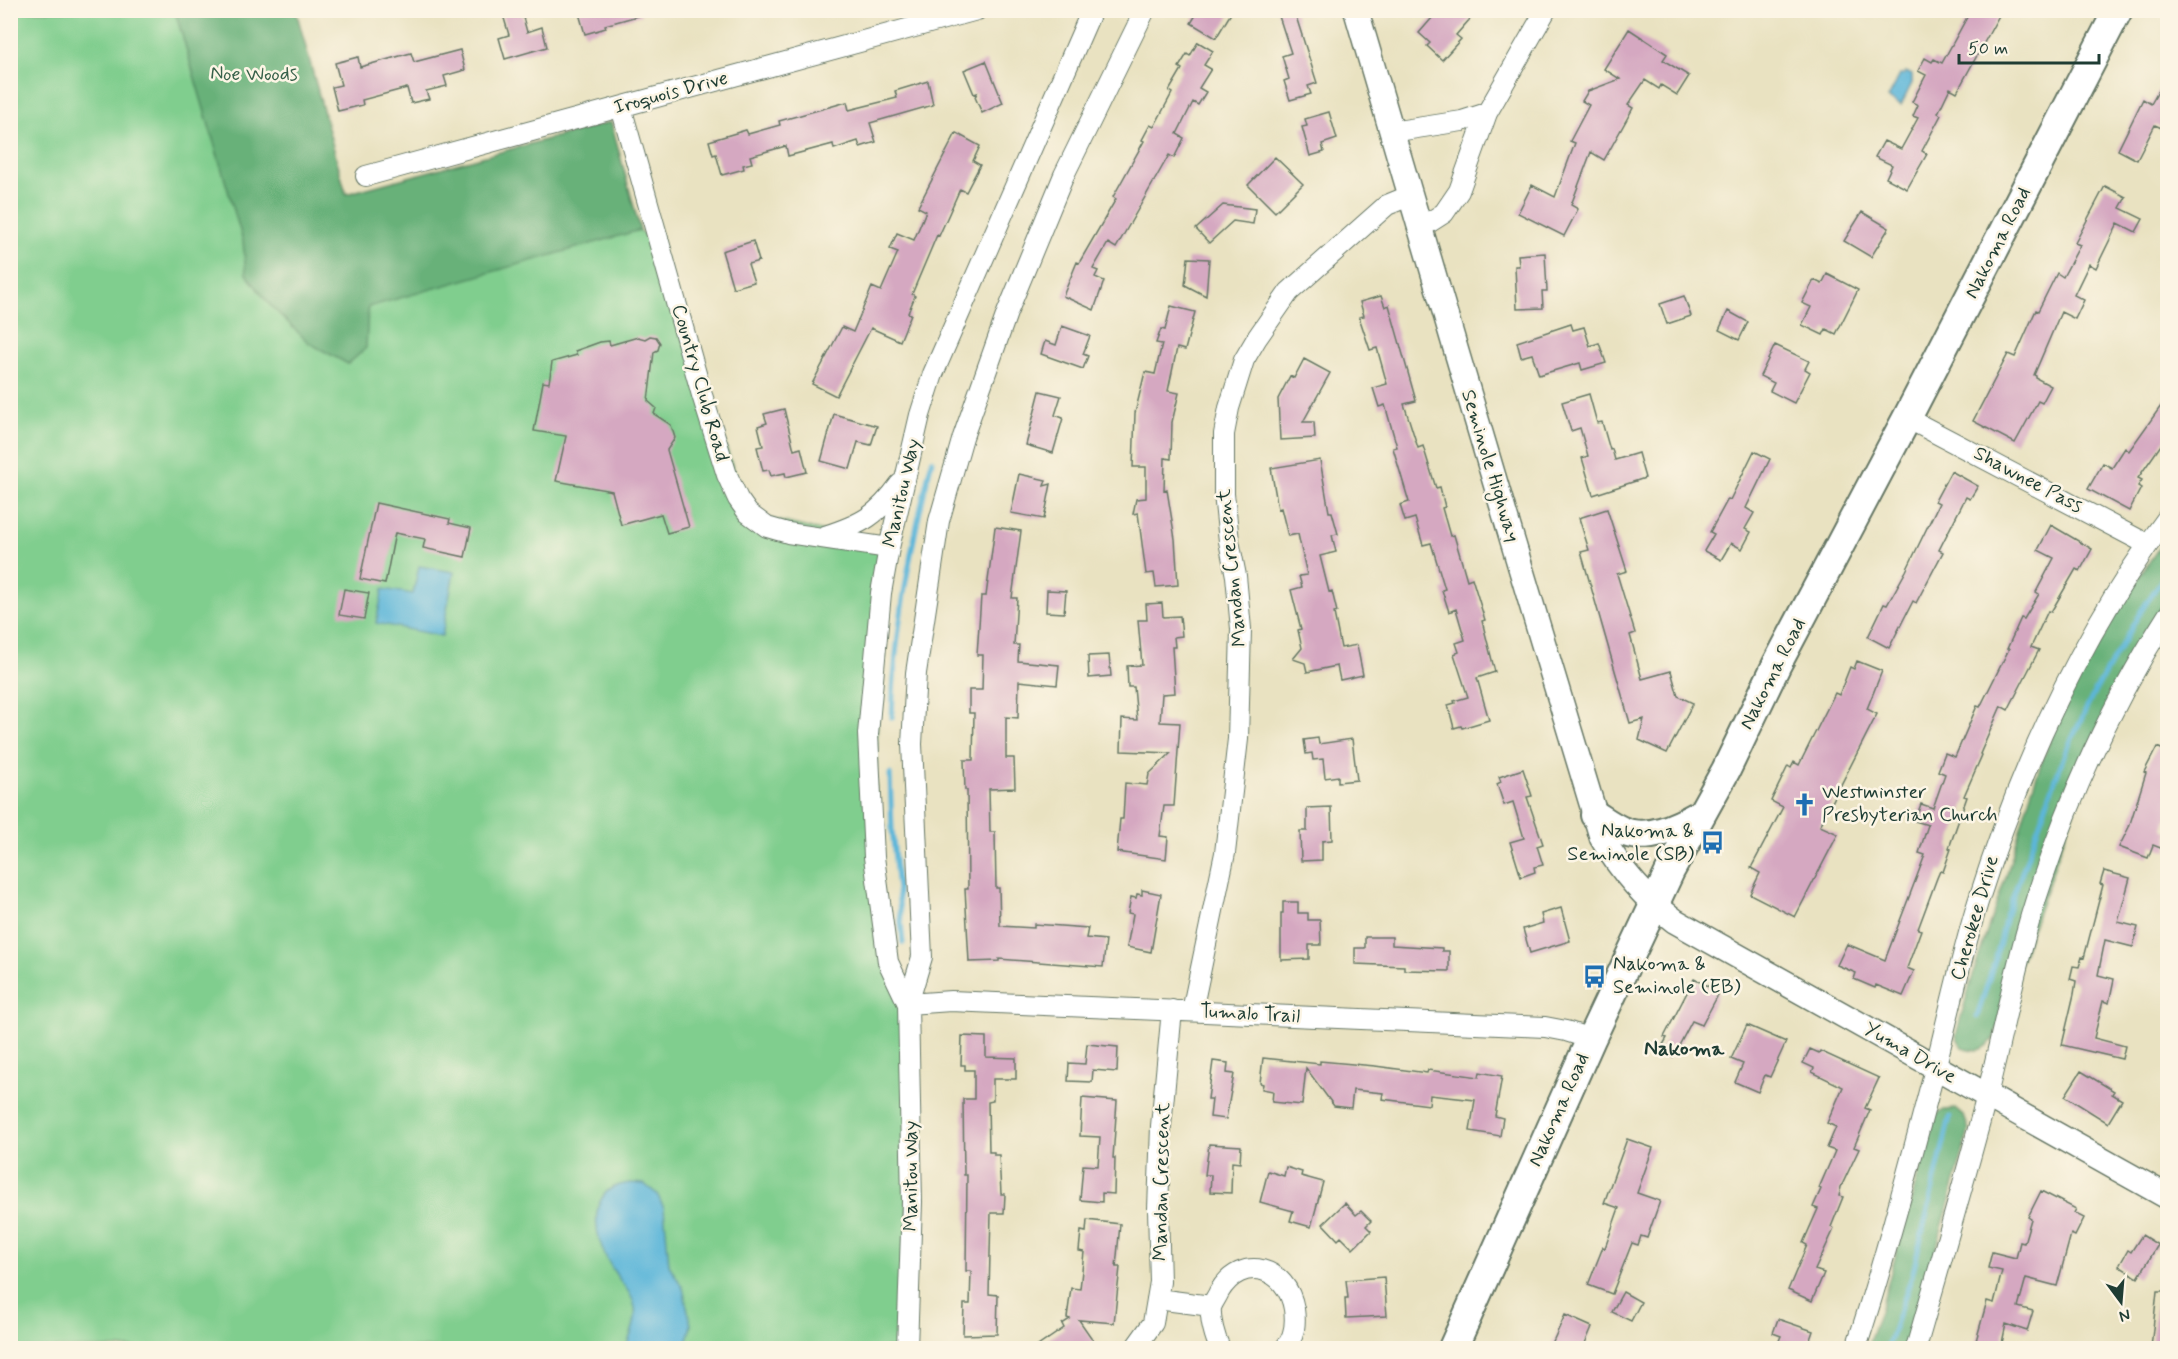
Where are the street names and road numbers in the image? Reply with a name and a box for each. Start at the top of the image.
street label: Iroquois Drive [611,65,731,121]
street label: Nakoma Road [1958,183,2038,303]
street label: Country Club Road [665,301,735,465]
street label: Seminole Highway [1453,387,1526,546]
street label: Manitou Way [876,436,928,550]
street label: Shawnee Pass [1969,440,2087,520]
street label: Mandan Crescent [1210,488,1254,648]
street label: Nakoma Road [1733,614,1813,734]
street label: Cherokee Drive [1944,852,2006,984]
street label: Tumalo Trail [1199,998,1301,1030]
street label: Yuma Drive [1859,1016,1961,1091]
street label: Nakoma Road [1522,1049,1596,1171]
street label: Mandan Crescent [1147,1102,1177,1261]
street label: Manitou Way [898,1121,925,1231]

